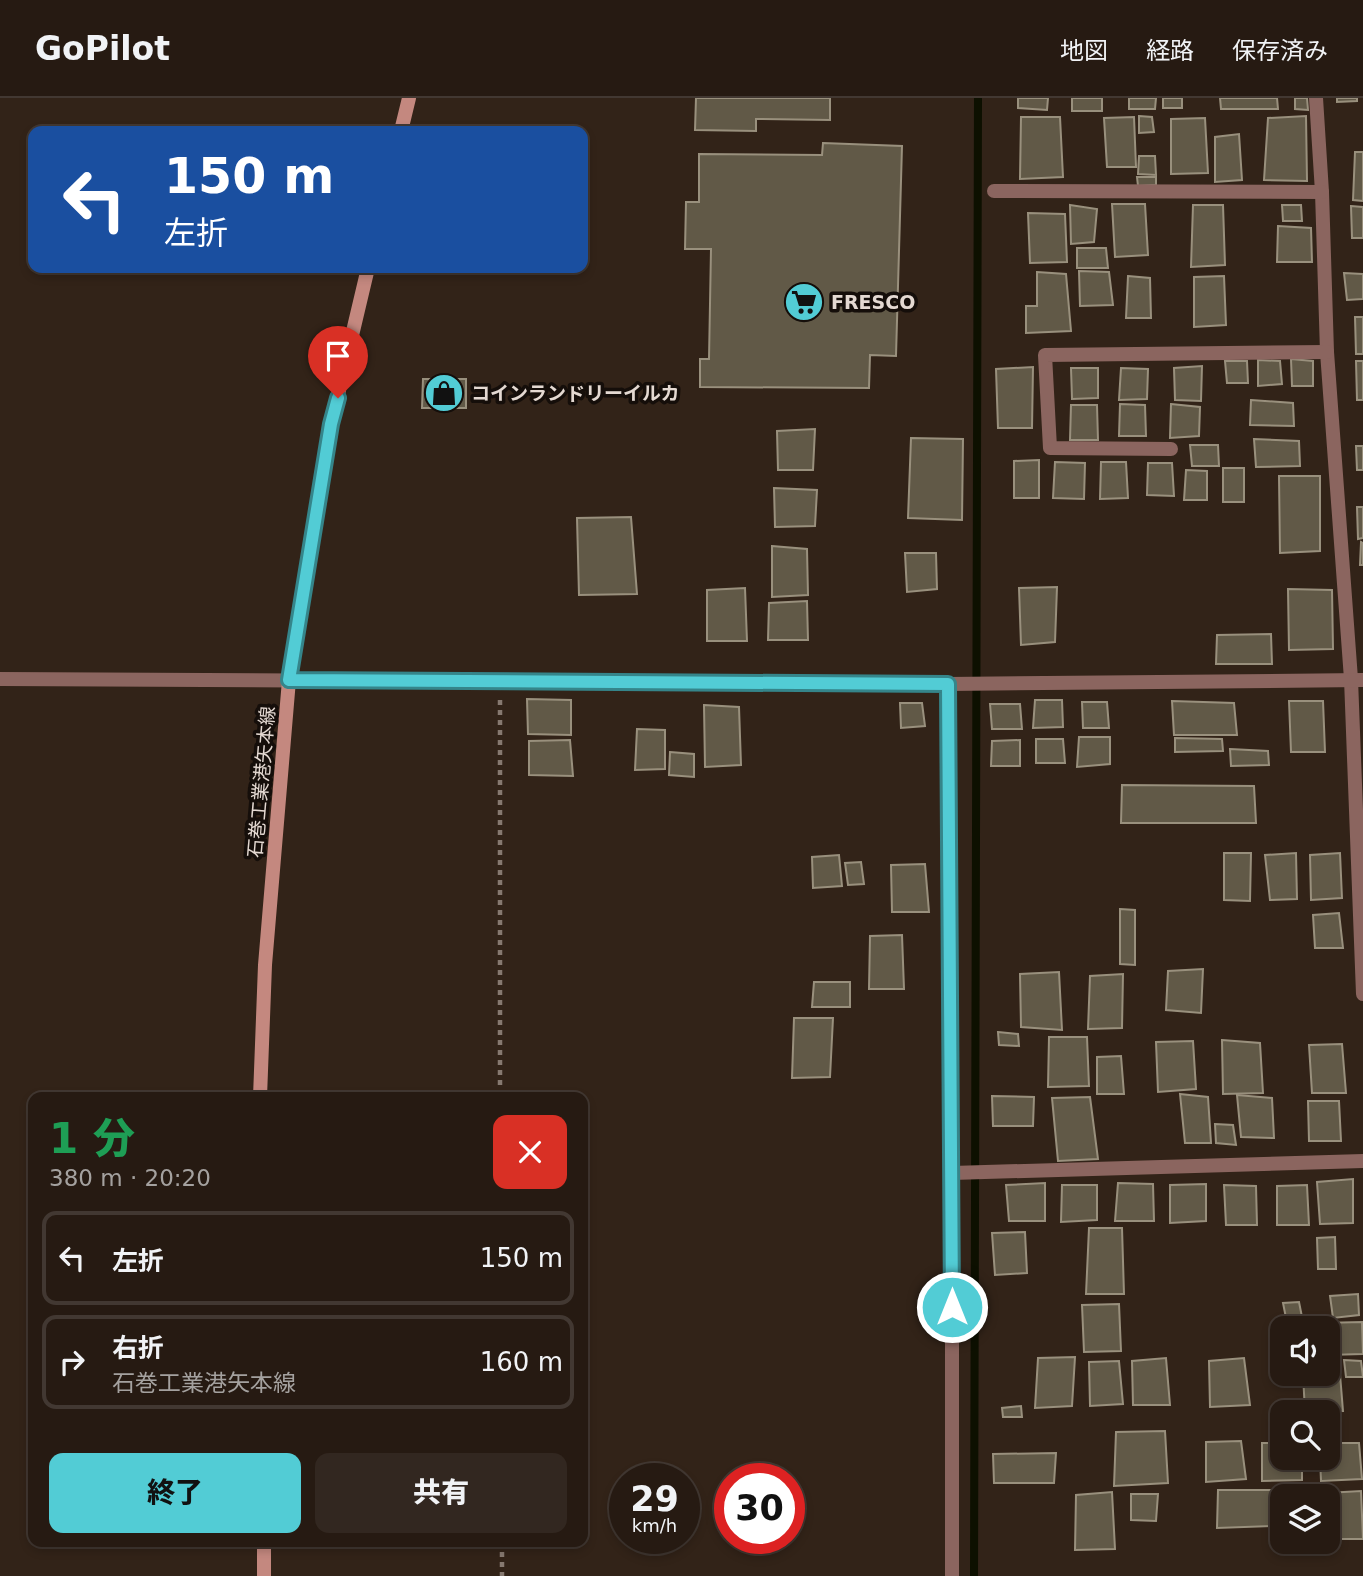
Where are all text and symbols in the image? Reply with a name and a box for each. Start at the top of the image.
text: GoPilot [35,29,170,68]
text: 地図 [1060,37,1108,65]
text: 経路 [1146,37,1194,65]
text: 保存済み [1232,37,1328,65]
text: 150 m [164,148,334,205]
icon: left [49,154,140,245]
text: 左折 [164,214,228,252]
supermarket icon: FRESCO [783,281,825,323]
place label: FRESCO [831,291,915,313]
pin [308,326,368,398]
icon: arrive [319,337,357,375]
shop icon: コインランドリーイルカ [423,372,465,414]
place label: コインランドリーイルカ [471,382,679,404]
street label: 石巻工業港矢本線 [243,705,279,859]
text: 1 分 [49,1114,135,1163]
button: close [493,1115,567,1189]
text: 380 m · 20:20 [49,1165,211,1191]
icon: left [53,1239,91,1277]
text: 150 m [480,1243,563,1273]
text: 左折 [112,1246,164,1276]
position arrow [915,1270,989,1344]
map controls [1270,1316,1340,1554]
button: sound [1270,1316,1340,1386]
text: 右折 [112,1333,164,1363]
icon: right [53,1343,91,1381]
text: 160 m [480,1347,563,1377]
text: 石巻工業港矢本線 [112,1370,296,1396]
button: search [1270,1400,1340,1470]
button: 終了 [49,1453,301,1533]
button: 共有 [315,1453,567,1533]
speed limit sign: 30 [714,1463,805,1554]
text: 29 [630,1479,679,1519]
button: layers [1270,1484,1340,1554]
text: km/h [632,1515,677,1536]

